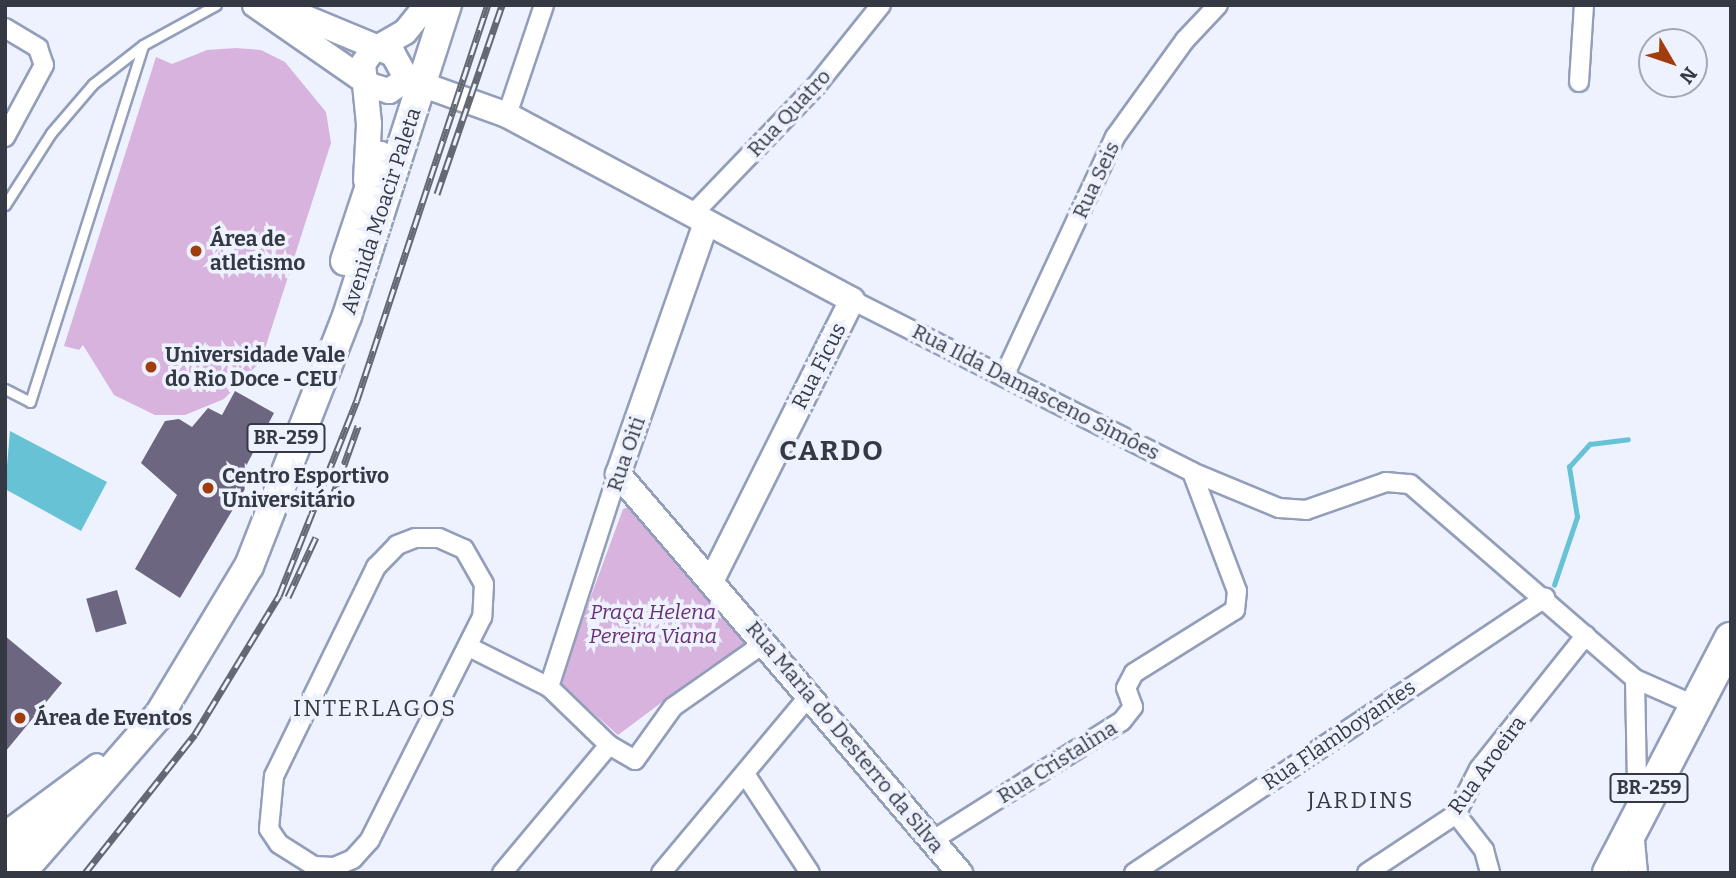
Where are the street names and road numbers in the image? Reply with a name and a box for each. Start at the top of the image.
street label: Rua Quatro [742,64,836,162]
street label: Avenida Moacir Paleta [336,105,426,317]
street label: Rua Seis [1067,137,1125,223]
street label: Rua Ilda Damasceno Simôes [908,318,1164,466]
street label: Rua Ficus [787,319,851,413]
street label: Rua Oiti [601,413,651,495]
road number: BR-259 [246,422,326,453]
street label: Rua Maria do Desterro da Silva [741,616,949,858]
street label: Rua Flamboyantes [1258,674,1420,796]
street label: Rua Aroeira [1443,711,1531,819]
street label: Rua Cristalina [992,715,1122,809]
road number: BR-259 [1609,772,1689,804]

